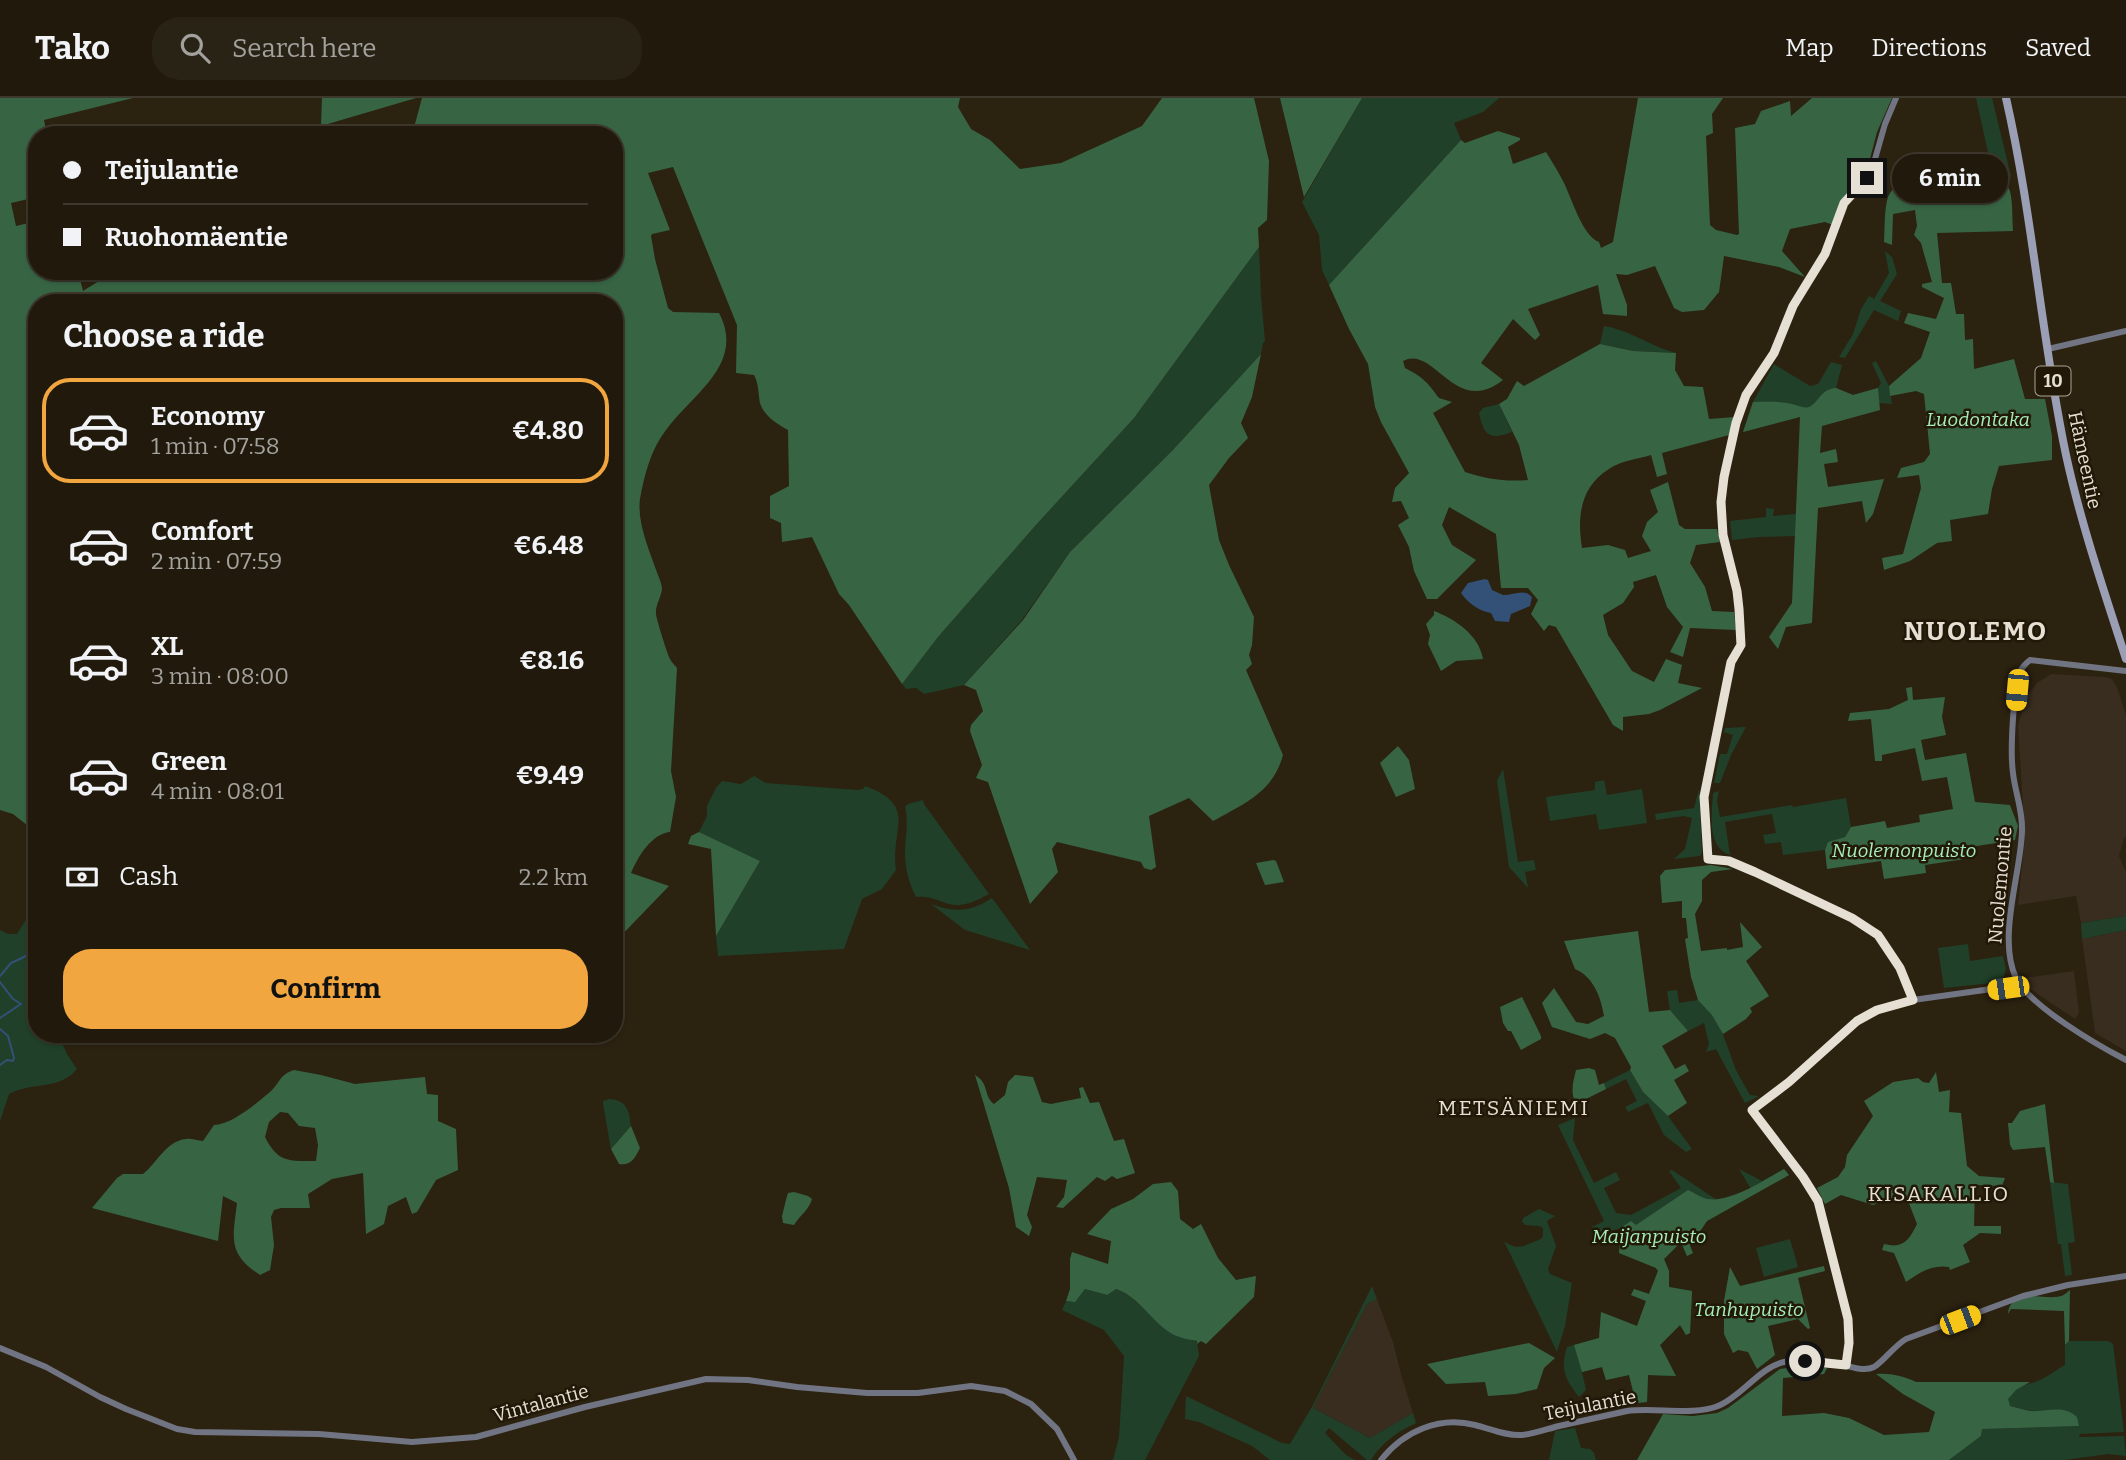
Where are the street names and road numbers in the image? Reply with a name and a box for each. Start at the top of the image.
road number: 10 [2036,366,2070,396]
street label: Hämeentie [2063,409,2107,511]
street label: Nuolemontie [1983,825,2017,945]
street label: Vintalantie [491,1379,591,1427]
street label: Teijulantie [1542,1385,1638,1425]

